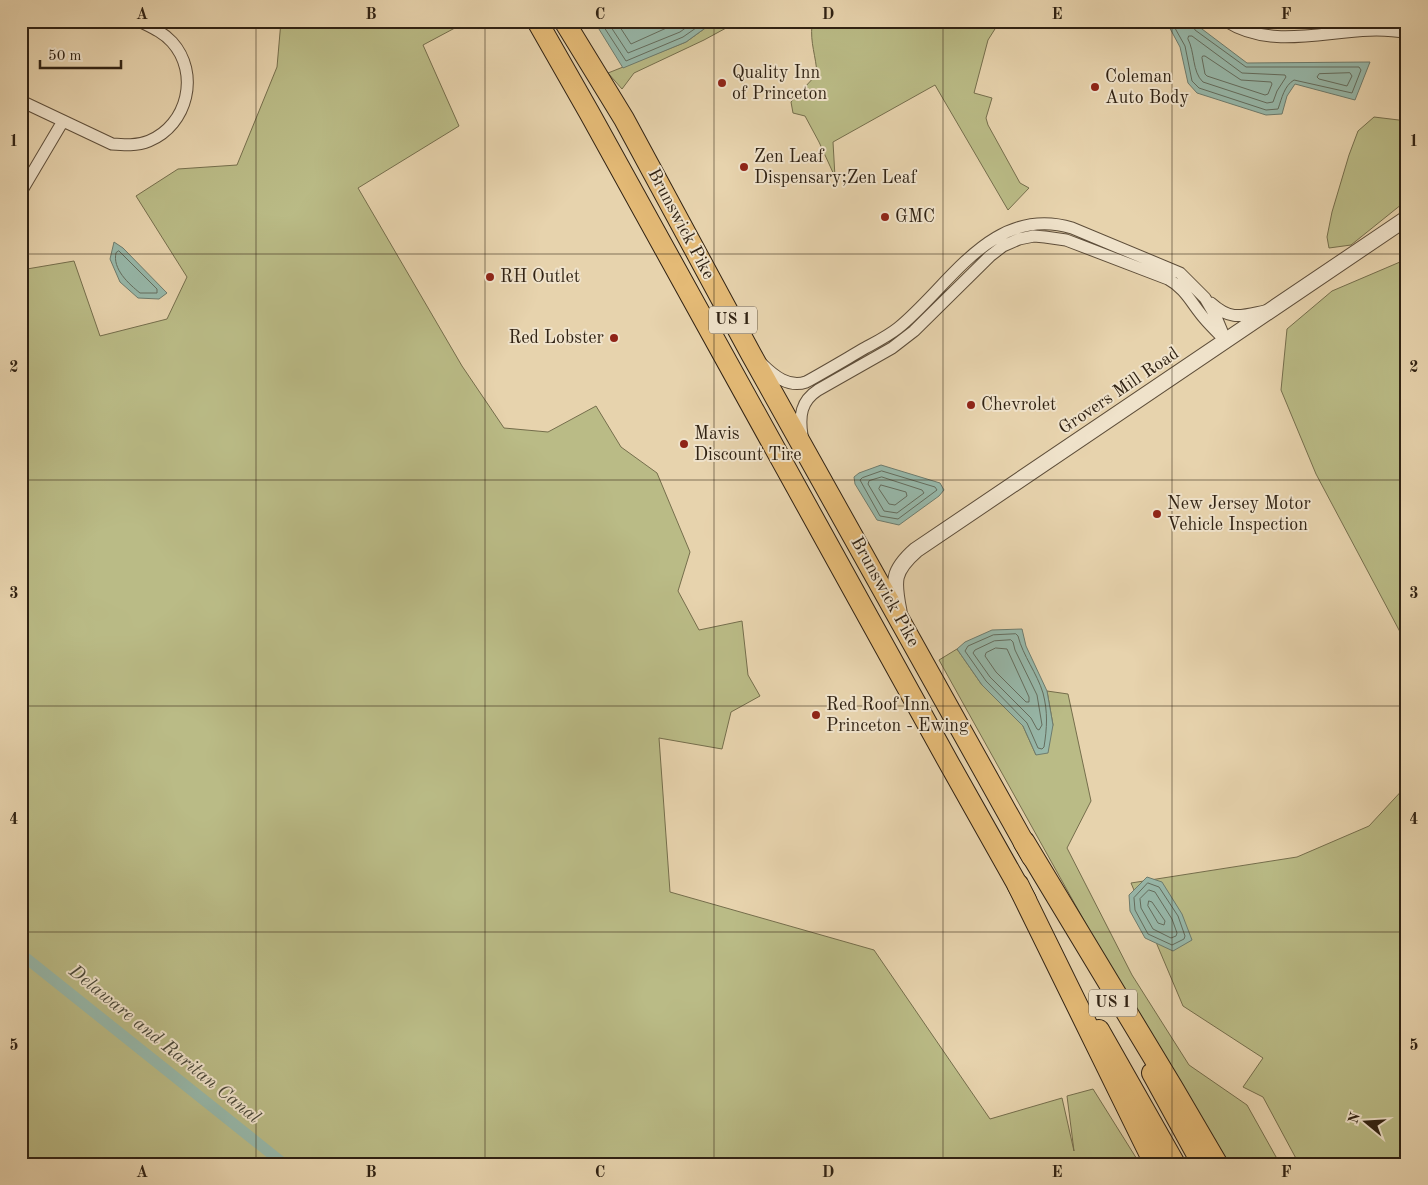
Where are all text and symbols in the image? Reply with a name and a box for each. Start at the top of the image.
text: A [136,7,148,23]
text: B [365,7,377,23]
text: C [595,7,605,23]
text: D [822,7,834,23]
text: E [1051,7,1063,23]
text: F [1281,7,1292,23]
scale bar [40,38,121,70]
text: 50 m [48,49,82,64]
place label: Quality Inn of Princeton [732,64,827,103]
place label: Coleman Auto Body [1105,68,1189,107]
marker: Quality Inn of Princeton [716,77,728,89]
marker: Coleman Auto Body [1089,81,1101,93]
text: 1 [9,134,19,150]
text: 1 [1409,134,1419,150]
place label: Zen Leaf Dispensary;Zen Leaf [754,148,918,187]
marker: Zen Leaf Dispensary;Zen Leaf [738,161,750,173]
street label: Brunswick Pike [644,166,718,282]
place label: GMC [895,208,935,226]
marker: GMC [879,211,891,223]
place label: RH Outlet [500,268,580,286]
marker: RH Outlet [484,271,496,283]
road number: US 1 [709,306,757,334]
place label: Red Lobster [508,329,605,347]
marker: Red Lobster [608,332,620,344]
street label: Grovers Mill Road [1056,344,1182,438]
text: 2 [9,360,19,376]
text: 2 [1409,360,1419,376]
place label: Chevrolet [981,396,1056,414]
marker: Chevrolet [965,399,977,411]
place label: Mavis Discount Tire [694,425,802,464]
marker: Mavis Discount Tire [678,438,690,450]
place label: New Jersey Motor Vehicle Inspection [1167,495,1311,534]
marker: New Jersey Motor Vehicle Inspection [1151,508,1163,520]
street label: Brunswick Pike [847,534,923,650]
text: 3 [9,586,19,602]
text: 3 [1409,586,1419,602]
place label: Red Roof Inn Princeton - Ewing [826,696,969,735]
marker: Red Roof Inn Princeton - Ewing [810,709,822,721]
text: 4 [9,812,19,828]
text: 4 [1409,812,1419,828]
water label: Delaware and Raritan Canal [64,962,263,1128]
road number: US 1 [1089,990,1137,1016]
text: 5 [9,1038,19,1054]
text: 5 [1409,1038,1419,1054]
north arrow [1340,1098,1390,1148]
text: N [1346,1111,1363,1126]
text: A [136,1165,148,1181]
text: B [365,1165,377,1181]
text: C [595,1165,605,1181]
text: D [822,1165,834,1181]
text: E [1051,1165,1063,1181]
text: F [1281,1165,1292,1181]

